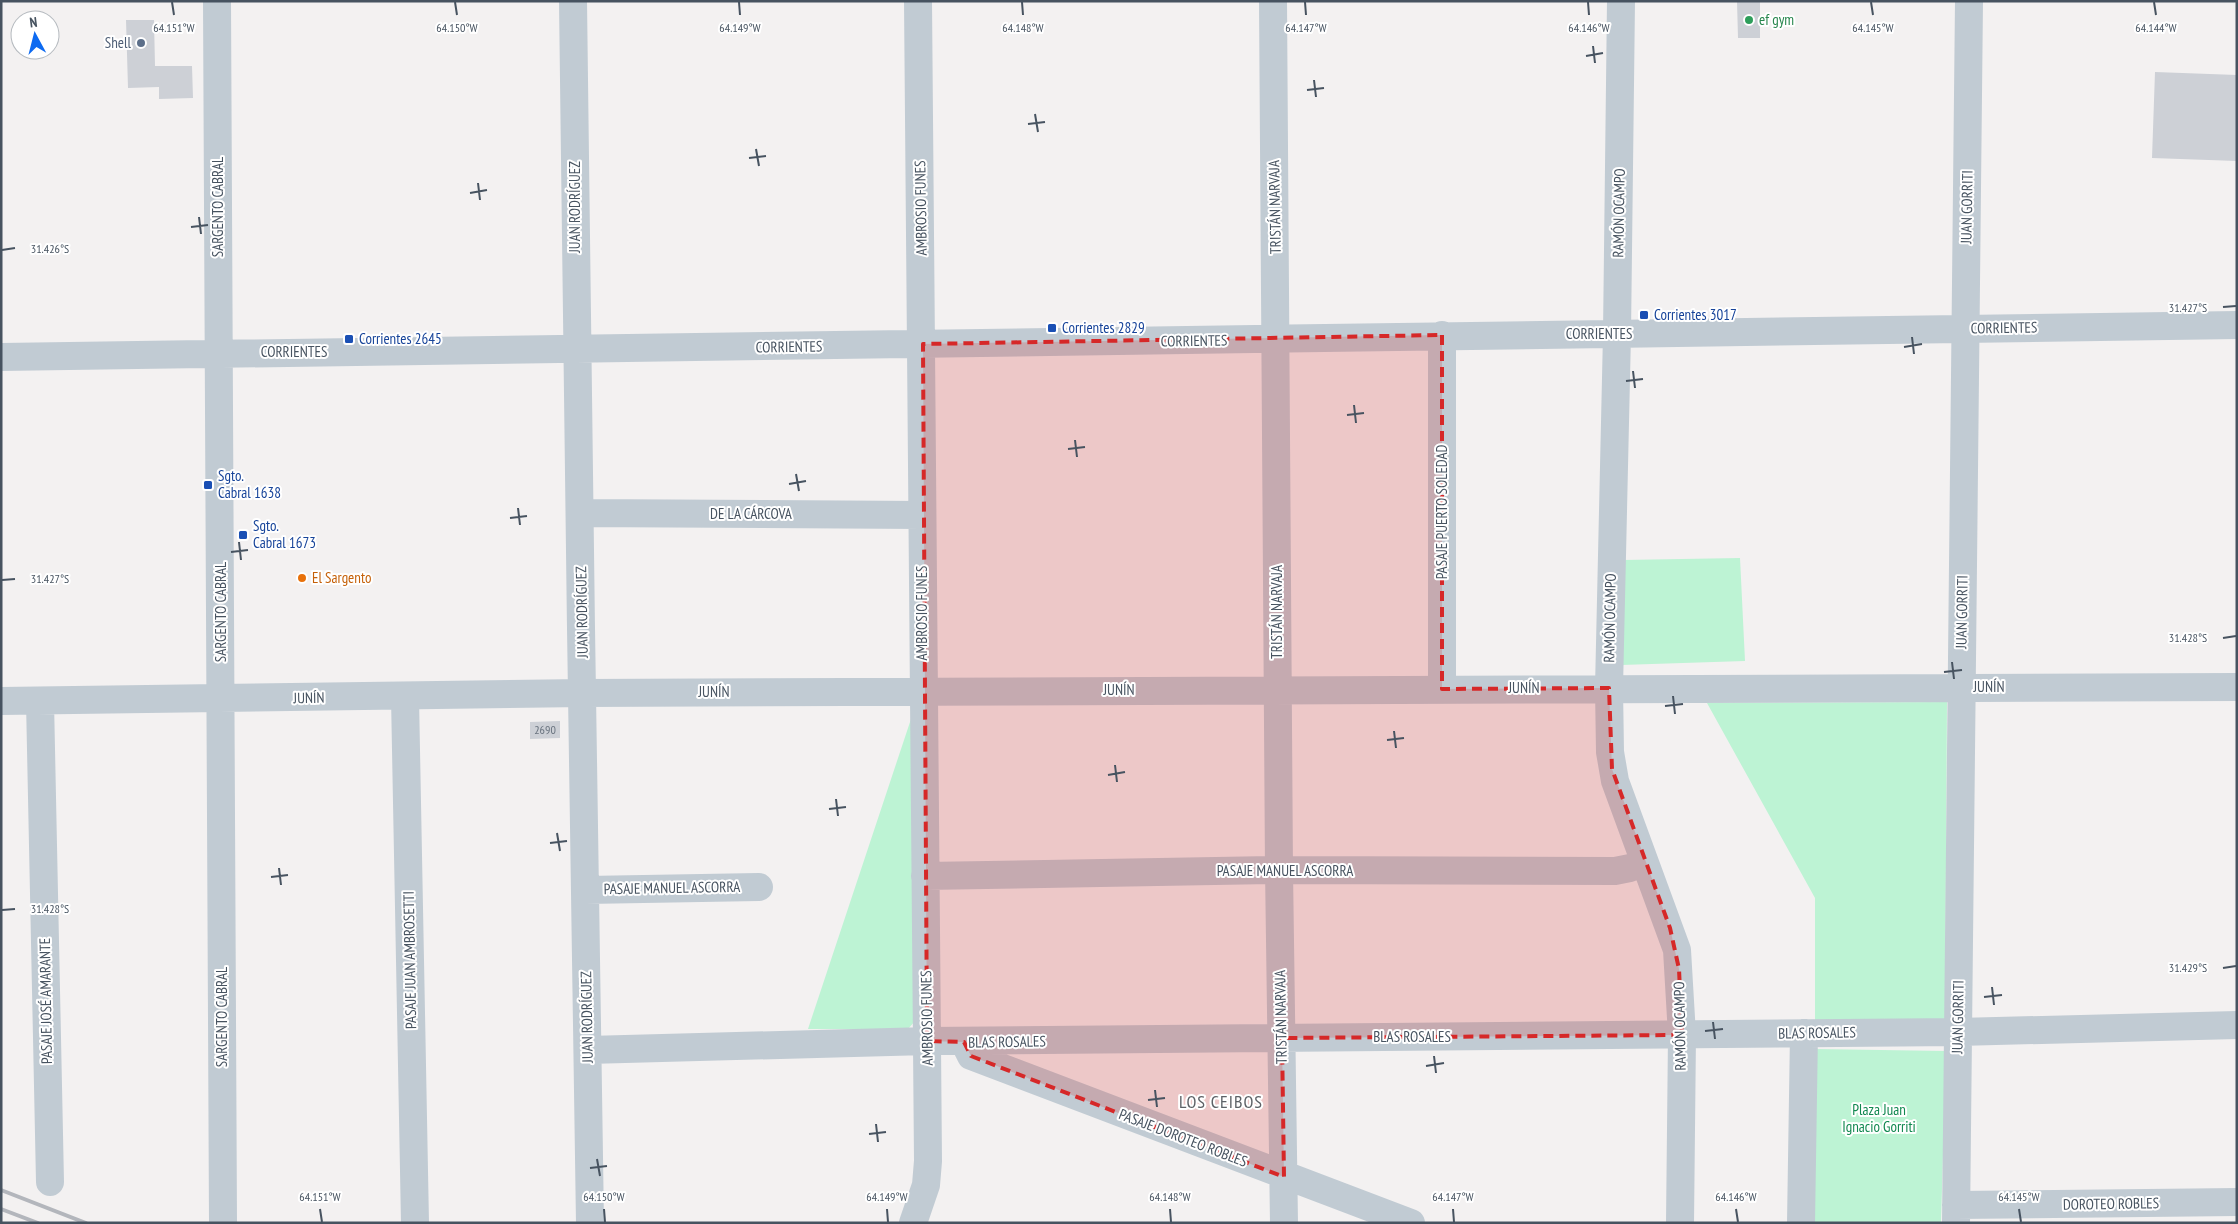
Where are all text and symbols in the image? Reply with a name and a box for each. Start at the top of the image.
north arrow [10,10,60,60]
place label: ef gym [1759,10,1794,29]
text: N [29,13,38,31]
marker: ef gym [1743,14,1755,26]
text: 64.151°W [153,20,195,35]
text: 64.150°W [436,20,478,35]
text: 64.149°W [719,20,761,35]
text: 64.148°W [1002,20,1044,35]
text: 64.147°W [1285,20,1327,35]
text: 64.146°W [1568,20,1610,35]
text: 64.145°W [1852,20,1894,35]
text: 64.144°W [2135,20,2177,35]
place label: Shell [105,33,131,52]
marker: Shell [135,37,147,49]
street label: SARGENTO CABRAL [208,156,227,257]
street label: TRISTÁN NARVAJA [1264,159,1285,254]
street label: AMBROSIO FUNES [910,160,931,256]
street label: JUAN RODRÍGUEZ [565,161,584,254]
street label: RAMÓN OCAMPO [1608,168,1629,258]
street label: JUAN GORRITI [1956,170,1977,245]
text: 31.426°S [31,241,69,256]
text: 31.427°S [2169,300,2207,315]
place label: Corrientes 3017 [1654,305,1737,324]
marker: Corrientes 3017 [1638,309,1650,321]
street label: CORRIENTES [1970,317,2038,338]
place label: Corrientes 2829 [1062,318,1145,337]
marker: Corrientes 2829 [1046,322,1058,334]
street label: CORRIENTES [1566,324,1632,343]
place label: Corrientes 2645 [359,329,442,348]
street label: CORRIENTES [1160,330,1228,351]
marker: Corrientes 2645 [343,333,355,345]
street label: CORRIENTES [755,336,823,357]
street label: CORRIENTES [261,342,327,361]
street label: PASAJE PUERTO SOLEDAD [1432,445,1451,579]
place label: Sgto. Cabral 1638 [218,466,281,502]
marker: Sgto. Cabral 1638 [202,479,214,491]
street label: DE LA CÁRCOVA [710,504,793,523]
place label: Sgto. Cabral 1673 [253,516,316,552]
marker: Sgto. Cabral 1673 [237,529,249,541]
street label: SARGENTO CABRAL [211,561,230,662]
street label: TRISTÁN NARVAJA [1267,564,1286,659]
street label: JUAN RODRÍGUEZ [571,566,592,659]
street label: AMBROSIO FUNES [912,566,931,661]
place label: El Sargento [312,568,371,587]
text: 31.427°S [31,571,69,586]
marker: El Sargento [296,572,308,584]
street label: RAMÓN OCAMPO [1599,573,1620,663]
street label: JUAN GORRITI [1951,575,1972,650]
text: 31.428°S [2169,630,2207,645]
street label: JUNÍN [1972,677,2005,696]
street label: JUNÍN [1507,678,1540,697]
street label: JUNÍN [1102,680,1135,699]
street label: JUNÍN [697,682,730,701]
street label: JUNÍN [292,688,325,707]
house number: 2690 [534,722,556,737]
street label: PASAJE MANUEL ASCORRA [1217,861,1354,880]
street label: PASAJE MANUEL ASCORRA [603,877,741,898]
street label: PASAJE JUAN AMBROSETTI [399,891,420,1029]
text: 31.428°S [31,901,69,916]
street label: PASAJE JOSÉ AMARANTE [35,938,56,1064]
text: 31.429°S [2169,960,2207,975]
street label: SARGENTO CABRAL [212,966,231,1067]
street label: TRISTÁN NARVAJA [1270,969,1291,1064]
street label: AMBROSIO FUNES [916,970,937,1066]
street label: JUAN RODRÍGUEZ [576,971,597,1064]
street label: JUAN GORRITI [1947,980,1968,1055]
street label: RAMÓN OCAMPO [1669,981,1690,1071]
street label: BLAS ROSALES [1778,1022,1856,1043]
street label: BLAS ROSALES [1373,1027,1451,1046]
street label: BLAS ROSALES [968,1031,1046,1052]
district label: LOS CEIBOS [1179,1090,1263,1113]
park label: Plaza Juan Ignacio Gorriti [1842,1100,1916,1136]
street label: PASAJE DOROTEO ROBLES [1116,1104,1250,1171]
text: 64.151°W [299,1189,341,1204]
text: 64.150°W [583,1189,625,1204]
text: 64.149°W [866,1189,908,1204]
text: 64.148°W [1149,1189,1191,1204]
text: 64.147°W [1432,1189,1474,1204]
text: 64.146°W [1715,1189,1757,1204]
text: 64.145°W [1998,1189,2040,1204]
street label: DOROTEO ROBLES [2063,1193,2159,1214]

